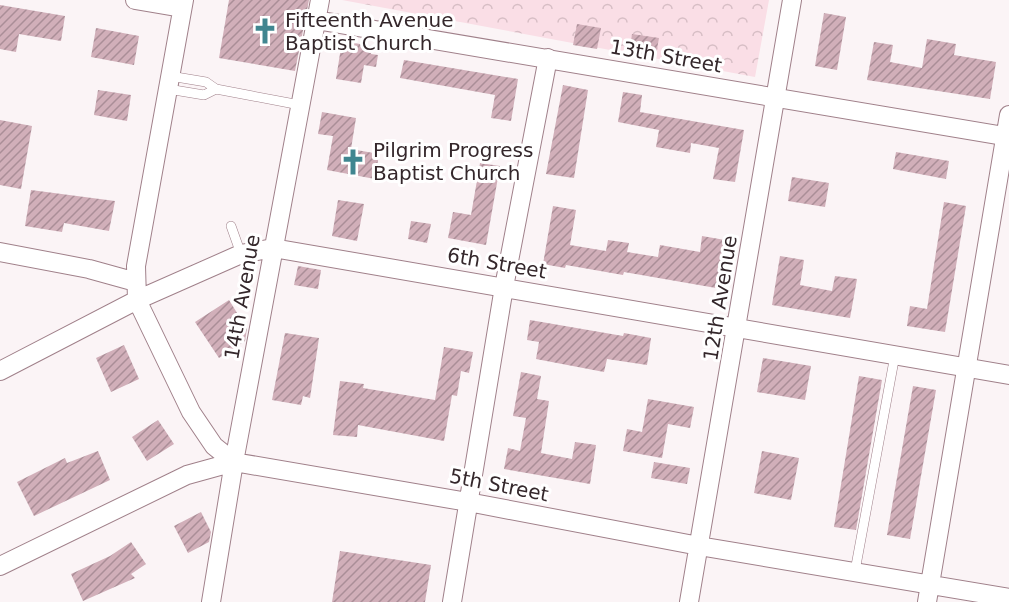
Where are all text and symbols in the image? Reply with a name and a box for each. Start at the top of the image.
place label: Fifteenth Avenue Baptist Church [285,8,454,55]
church icon: Fifteenth Avenue Baptist Church [250,16,280,46]
street label: 13th Street [608,34,724,78]
place label: Pilgrim Progress Baptist Church [373,138,533,185]
church icon: Pilgrim Progress Baptist Church [338,147,368,177]
street label: 14th Avenue [219,233,265,361]
street label: 12th Avenue [698,234,742,362]
street label: 6th Street [445,242,549,284]
street label: 5th Street [447,464,551,506]

